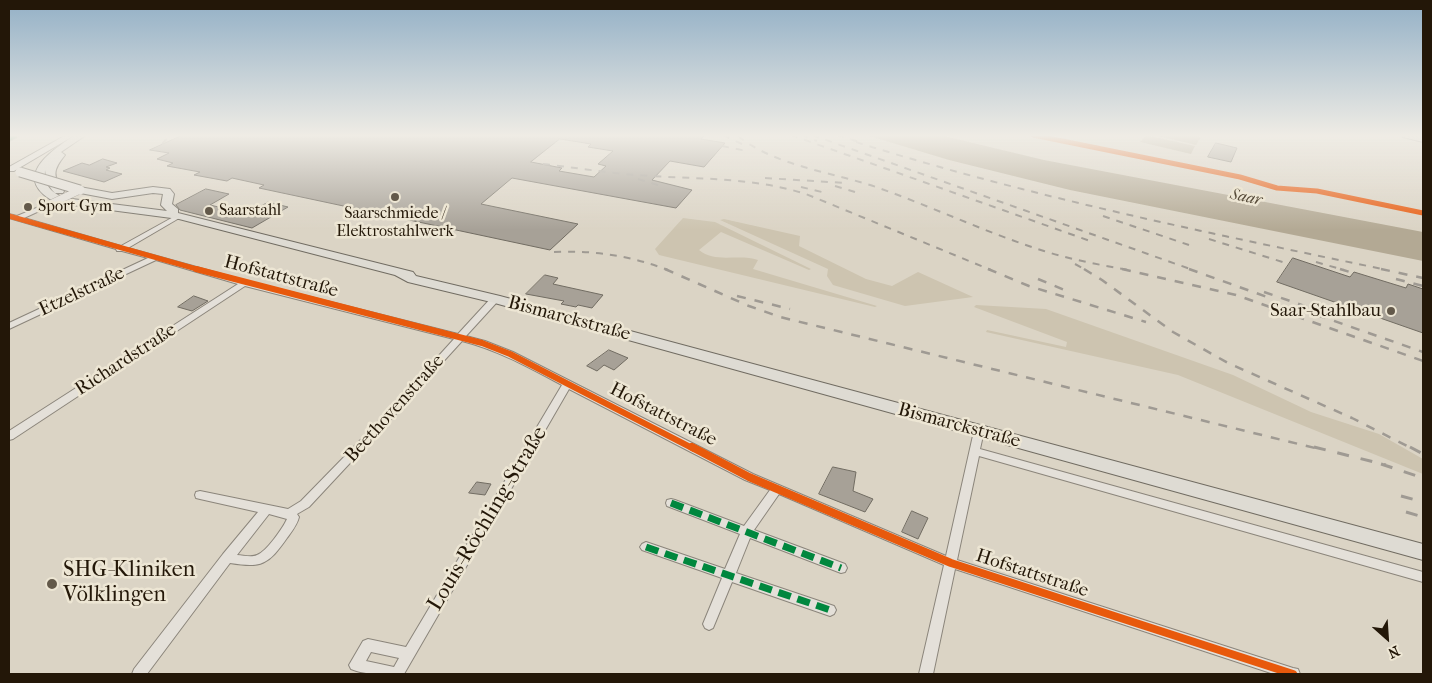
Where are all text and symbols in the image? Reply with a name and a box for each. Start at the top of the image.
water label: Saar [1229,186,1263,210]
marker: Saarschmiede / Elektrostahlwerk [389,191,401,203]
place label: Sport Gym [38,197,112,217]
marker: Sport Gym [22,201,34,213]
place label: Saarstahl [219,201,281,221]
place label: Saarschmiede / Elektrostahlwerk [336,204,454,242]
marker: Saarstahl [203,205,215,217]
street label: Hofstattstraße [221,251,341,303]
street label: Etzelstraße [36,262,128,322]
street label: Bismarckstraße [505,292,633,346]
place label: Saar-Stahlbau [1270,300,1381,322]
marker: Saar-Stahlbau [1385,305,1397,317]
street label: Richardstraße [71,319,181,401]
street label: Beethovenstraße [340,350,450,468]
street label: Hofstattstraße [606,378,720,452]
street label: Bismarckstraße [895,399,1023,453]
street label: Louis-Röchling-Straße [423,422,553,616]
street label: Hofstattstraße [973,545,1091,603]
place label: SHG-Kliniken Völklingen [63,558,195,610]
marker: SHG-Kliniken Völklingen [45,577,59,591]
north arrow [1362,613,1412,663]
text: N [1385,642,1402,662]

